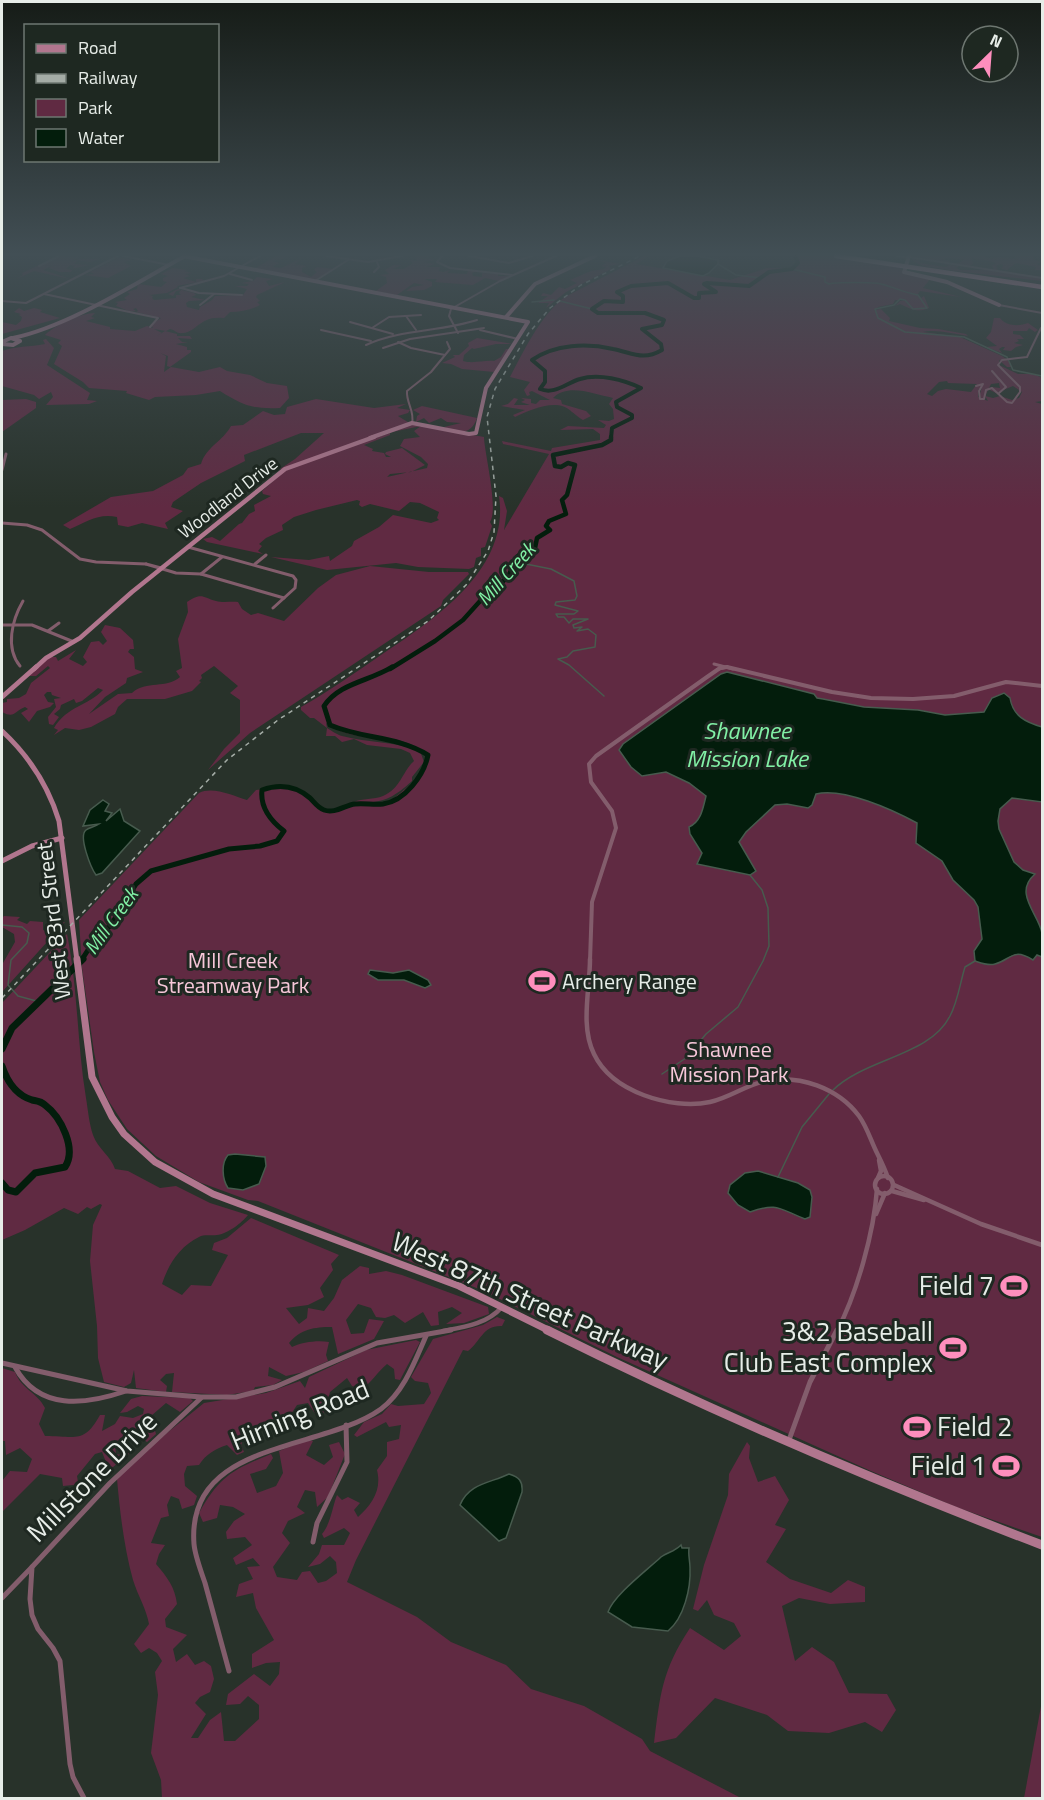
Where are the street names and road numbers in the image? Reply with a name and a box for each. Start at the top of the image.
street label: Woodland Drive [172,450,283,545]
street label: West 83rd Street [26,840,80,1002]
street label: West 87th Street Parkway [386,1220,676,1379]
street label: Hirning Road [224,1367,375,1460]
street label: Millstone Drive [16,1401,166,1551]

